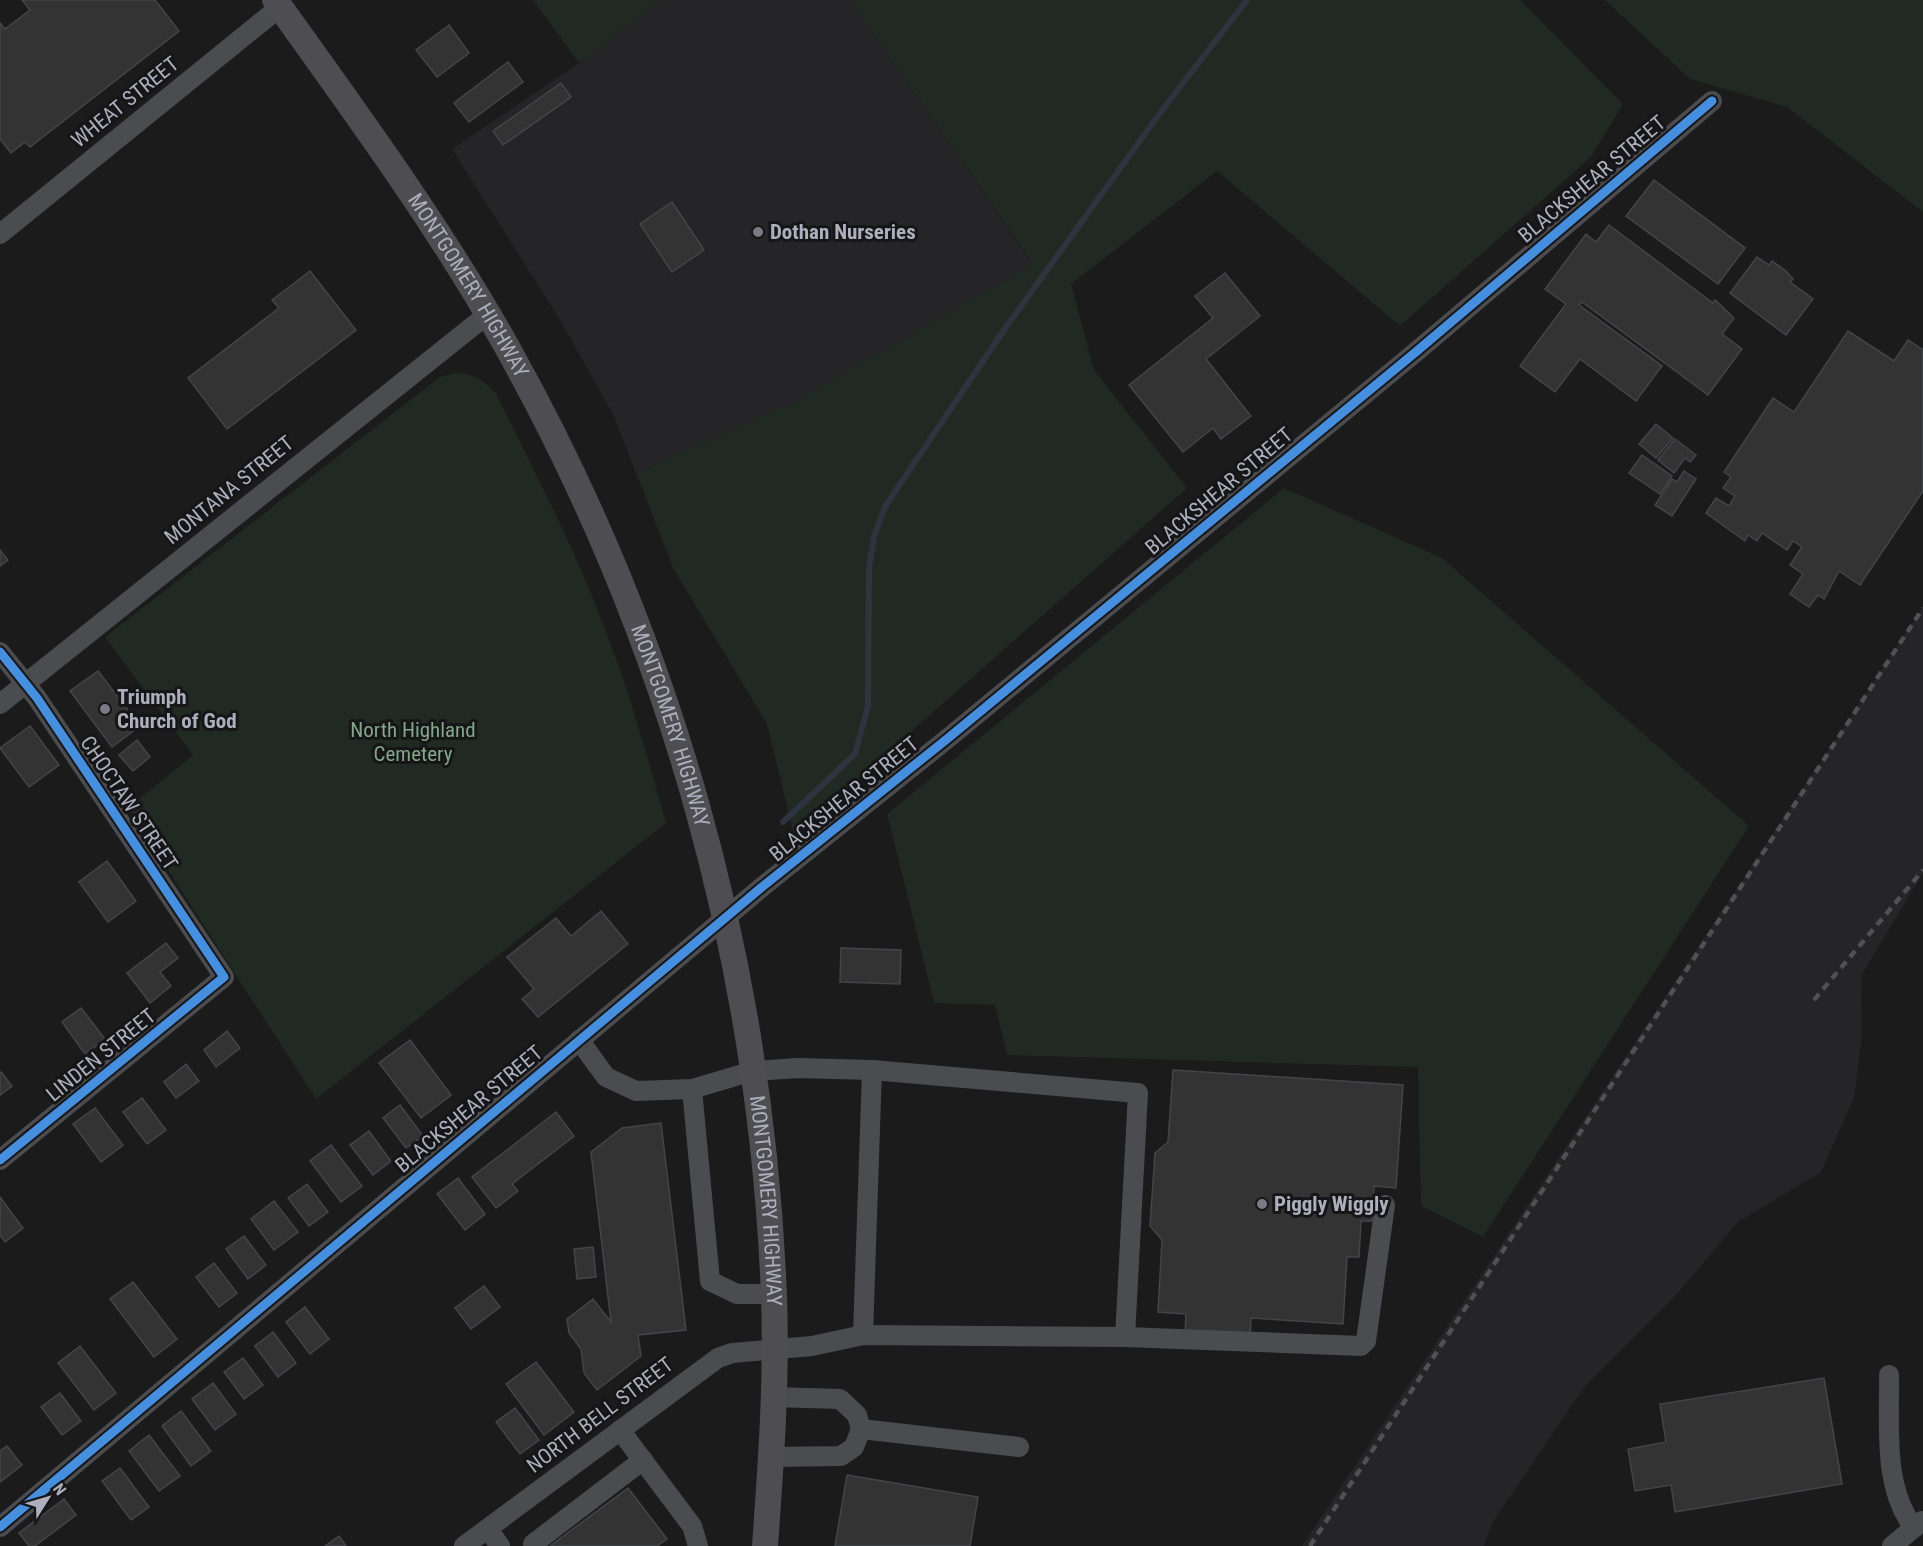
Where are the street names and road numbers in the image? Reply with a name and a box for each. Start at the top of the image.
street label: WHEAT STREET [67,52,183,152]
street label: BLACKSHEAR STREET [1514,110,1670,247]
street label: MONTGOMERY HIGHWAY [403,189,533,382]
street label: BLACKSHEAR STREET [1141,422,1297,559]
street label: MONTANA STREET [160,431,298,549]
street label: MONTGOMERY HIGHWAY [626,621,714,830]
street label: CHOCTAW STREET [75,731,183,875]
street label: BLACKSHEAR STREET [765,732,923,866]
street label: LINDEN STREET [42,1004,160,1106]
street label: BLACKSHEAR STREET [391,1040,547,1177]
street label: MONTGOMERY HIGHWAY [745,1094,786,1306]
street label: NORTH BELL STREET [522,1352,678,1478]

